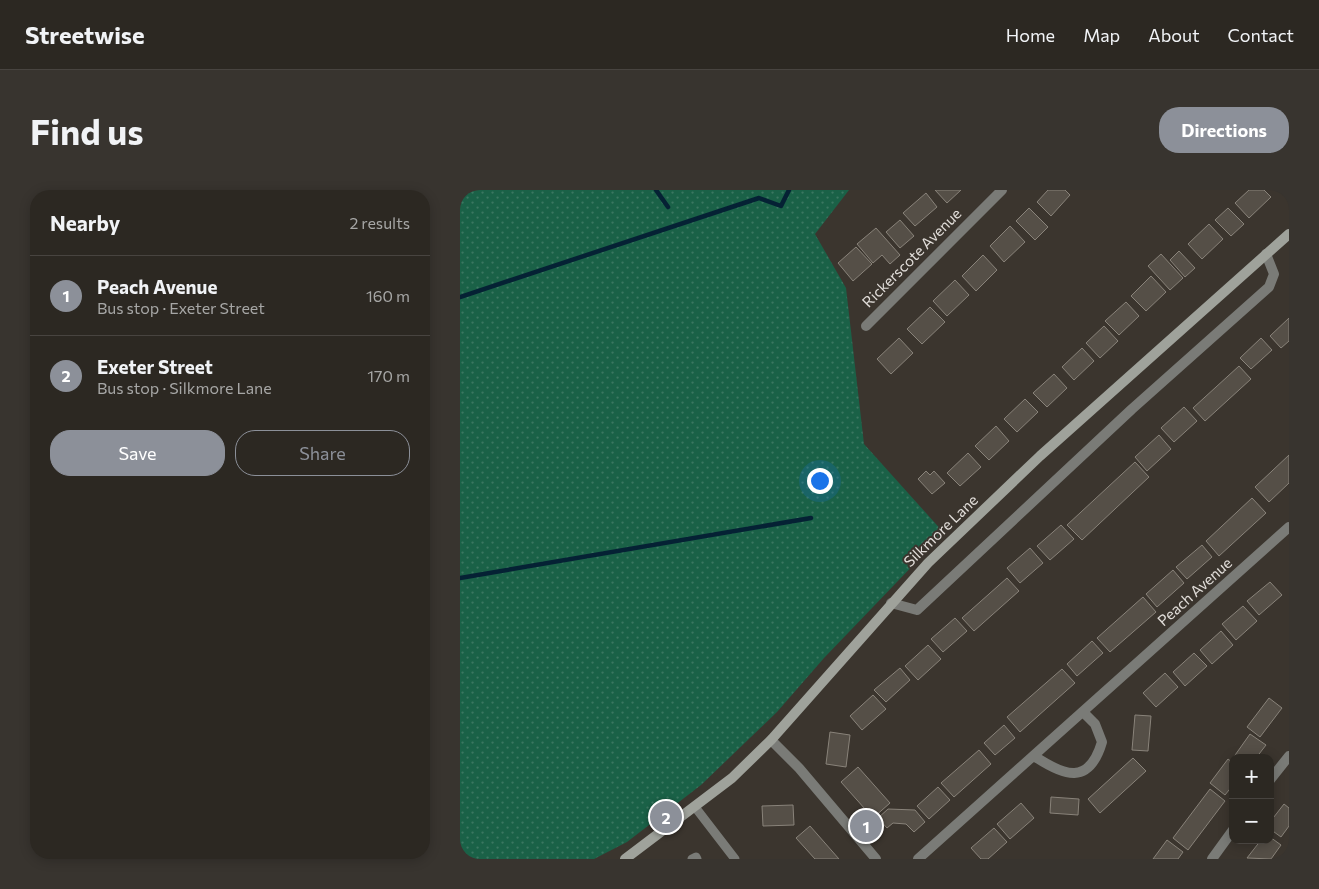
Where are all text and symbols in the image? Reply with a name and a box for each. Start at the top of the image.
text: Streetwise [25,20,145,49]
text: Home [1006,24,1055,46]
text: Map [1083,24,1120,46]
text: About [1148,24,1200,46]
text: Contact [1228,24,1294,46]
button: Directions [1159,107,1289,153]
text: Find us [30,109,144,152]
street label: Rickerscote Avenue [858,204,965,311]
text: Nearby [50,210,120,235]
text: 2 results [349,213,410,232]
text: Peach Avenue [97,275,217,298]
text: 1 [62,286,70,305]
text: 160 m [366,286,410,305]
text: Bus stop · Exeter Street [97,298,265,317]
text: Exeter Street [97,355,213,378]
text: 2 [61,366,71,385]
text: 170 m [367,366,410,385]
text: Bus stop · Silkmore Lane [97,378,272,397]
button: Save [50,430,225,476]
button: Share [235,430,410,476]
your location [807,468,833,494]
street label: Silkmore Lane [899,490,981,570]
street label: Peach Avenue [1153,553,1235,629]
map controls [1229,754,1274,844]
button: + [1229,754,1274,799]
pin: 2 [650,798,682,836]
button: − [1229,799,1274,844]
pin: 1 [850,807,882,845]

